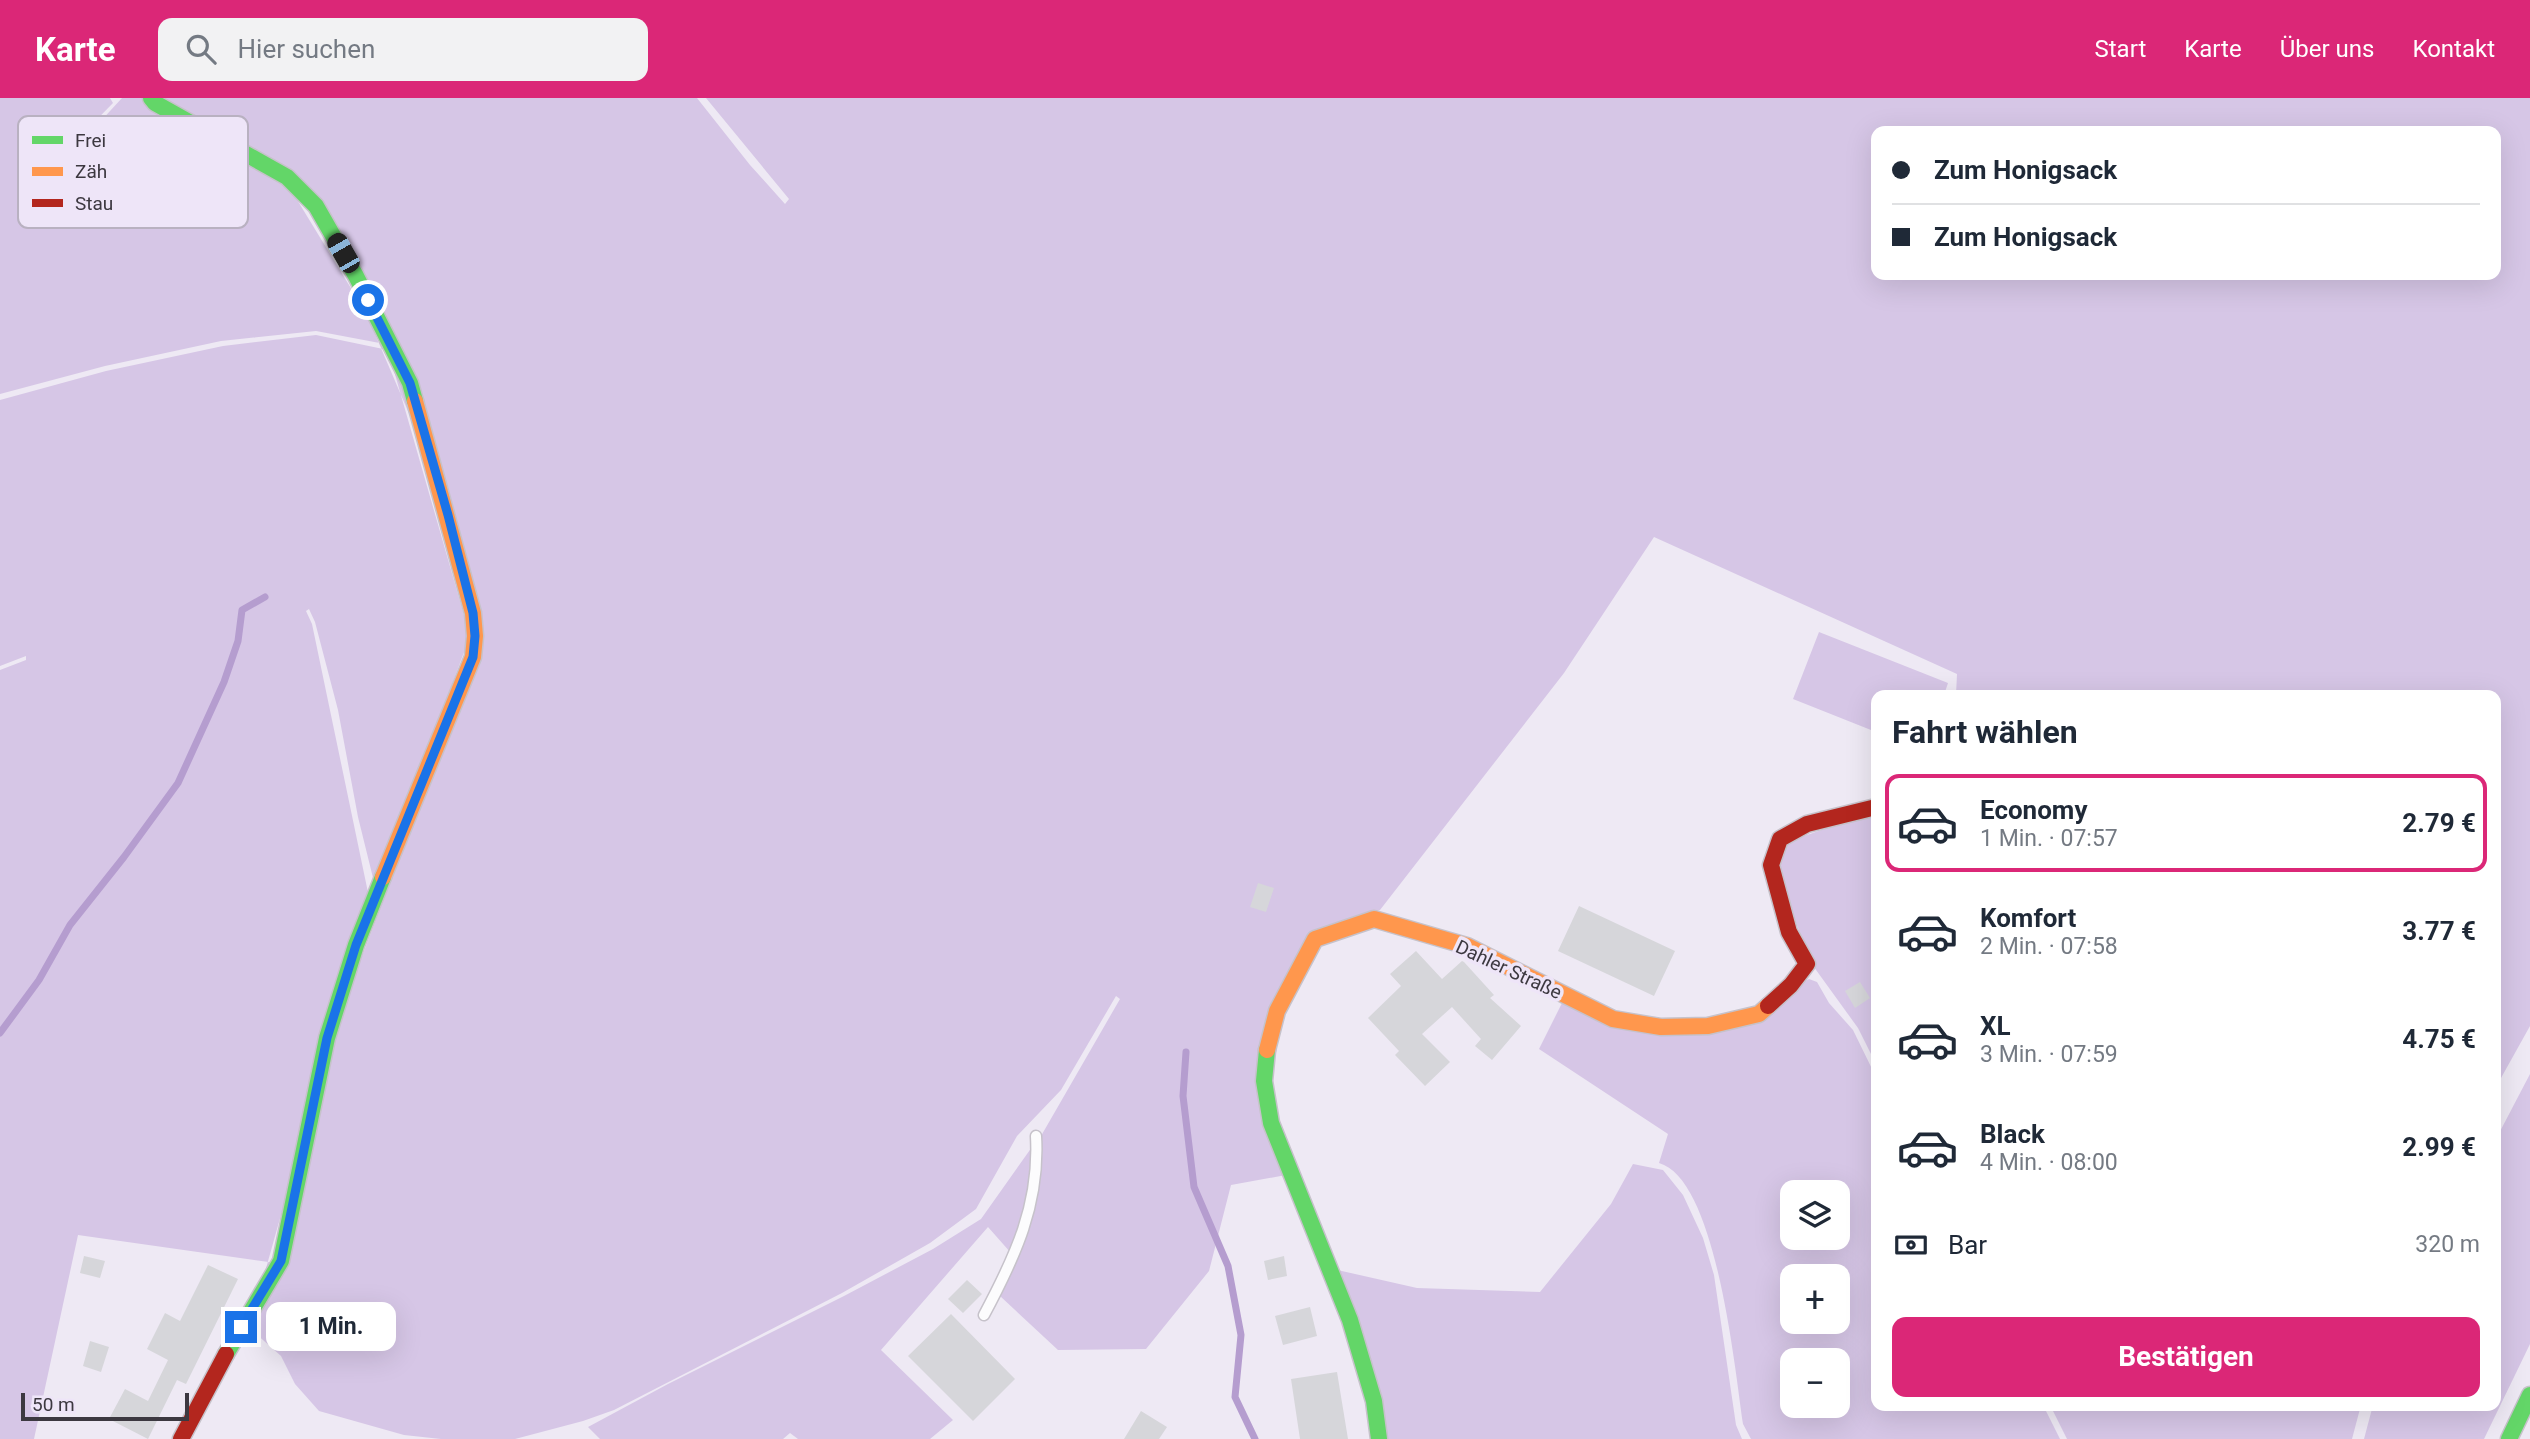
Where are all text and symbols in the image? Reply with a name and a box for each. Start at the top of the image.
search box [158,18,648,81]
text: Karte [35,30,116,69]
icon: search [182,30,220,68]
text: Hier suchen [238,34,375,64]
text: Start [2095,35,2146,63]
text: Karte [2184,35,2242,63]
text: Über uns [2280,35,2374,63]
text: Kontakt [2412,35,2495,63]
legend [18,116,248,228]
text: Frei [75,129,106,152]
text: Zum Honigsack [1934,155,2117,185]
text: Zäh [75,160,107,183]
text: Stau [75,192,113,215]
text: Zum Honigsack [1934,222,2117,252]
car [324,230,363,276]
route start [352,284,384,316]
text: Fahrt wählen [1892,713,2078,751]
icon: car [1896,792,1959,855]
text: Economy [1980,795,2087,825]
text: 2.79 € [2402,808,2476,838]
text: 1 Min. · 07:57 [1980,825,2118,852]
icon: car [1896,900,1959,963]
text: Komfort [1980,903,2076,933]
text: 3.77 € [2402,916,2476,946]
text: 2 Min. · 07:58 [1980,933,2118,960]
street label: Dahler Straße [1452,935,1565,1004]
icon: car [1896,1008,1959,1071]
text: XL [1980,1011,2011,1041]
text: 4.75 € [2402,1024,2476,1054]
text: 3 Min. · 07:59 [1980,1041,2118,1068]
icon: car [1896,1116,1959,1179]
text: Black [1980,1119,2045,1149]
text: 2.99 € [2402,1132,2476,1162]
text: 4 Min. · 08:00 [1980,1149,2118,1176]
map controls [1780,1180,1850,1418]
button: layers [1780,1180,1850,1250]
icon: cash [1892,1226,1930,1264]
text: Bar [1948,1230,1987,1260]
text: 320 m [2415,1231,2480,1258]
button: + [1780,1264,1850,1334]
callout: 1 Min. [266,1302,395,1352]
route end [225,1311,257,1343]
text: 1 Min. [299,1313,363,1340]
button: Bestätigen [1892,1317,2480,1397]
button: − [1780,1348,1850,1418]
scale bar [21,1390,189,1422]
text: 50 m [32,1393,75,1416]

